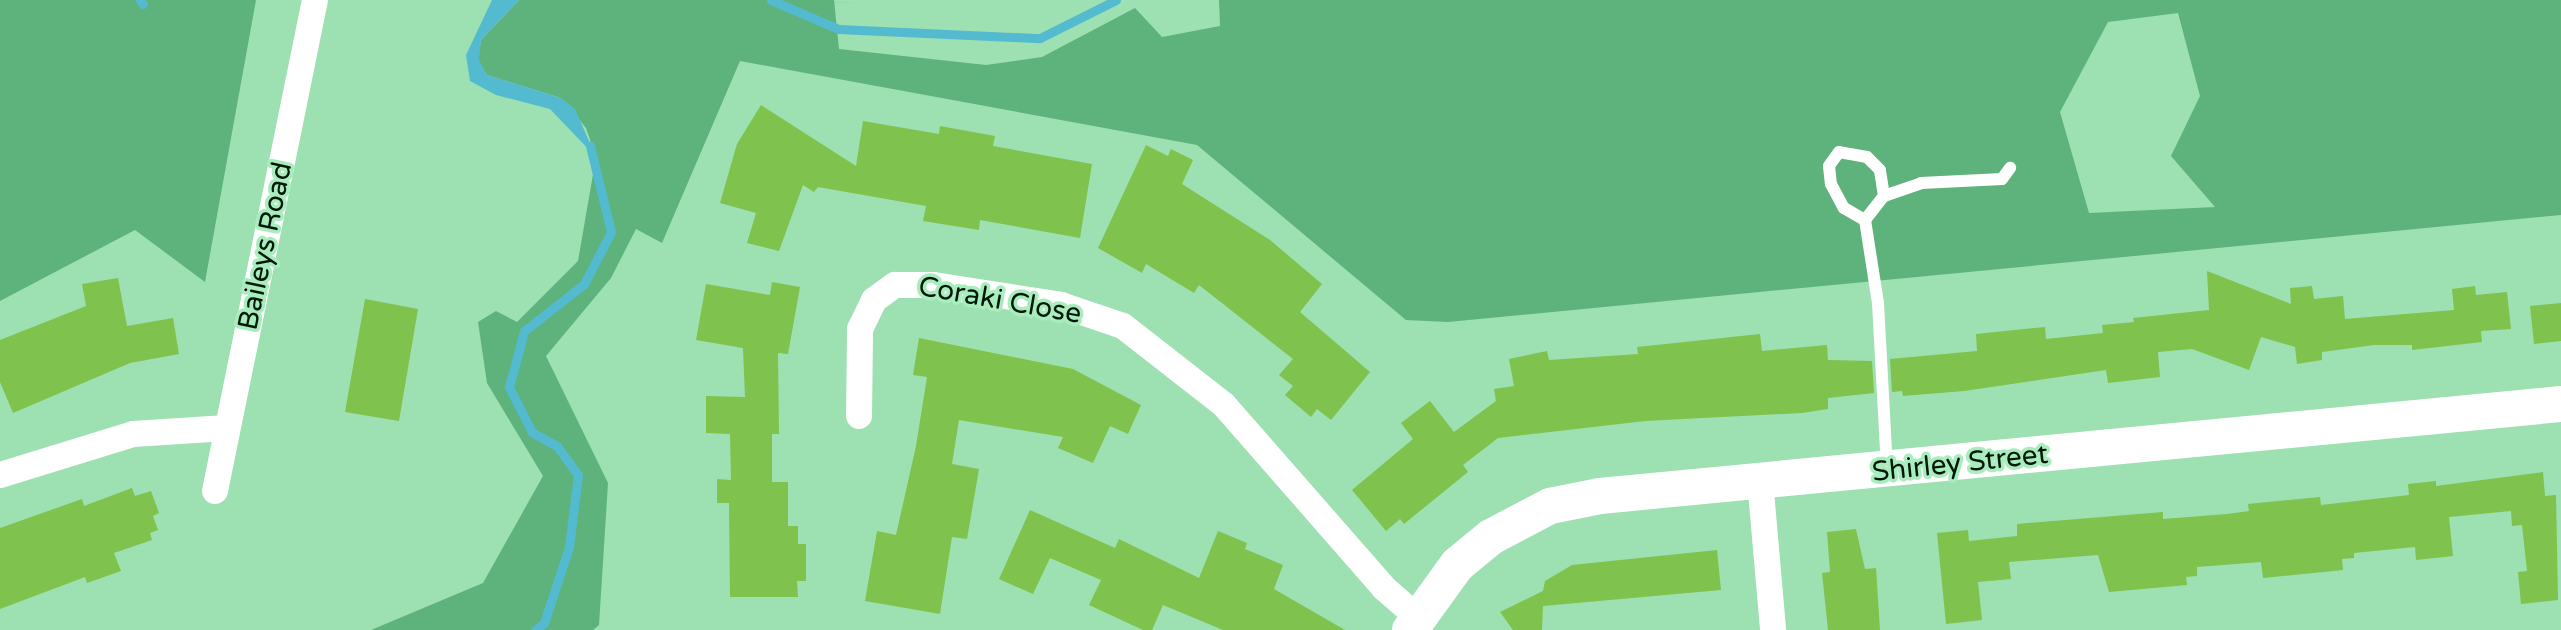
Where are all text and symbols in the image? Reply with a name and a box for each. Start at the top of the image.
street label: Baileys Road [231,159,299,333]
street label: Coraki Close [916,269,1084,331]
street label: Shirley Street [1870,437,2050,489]

